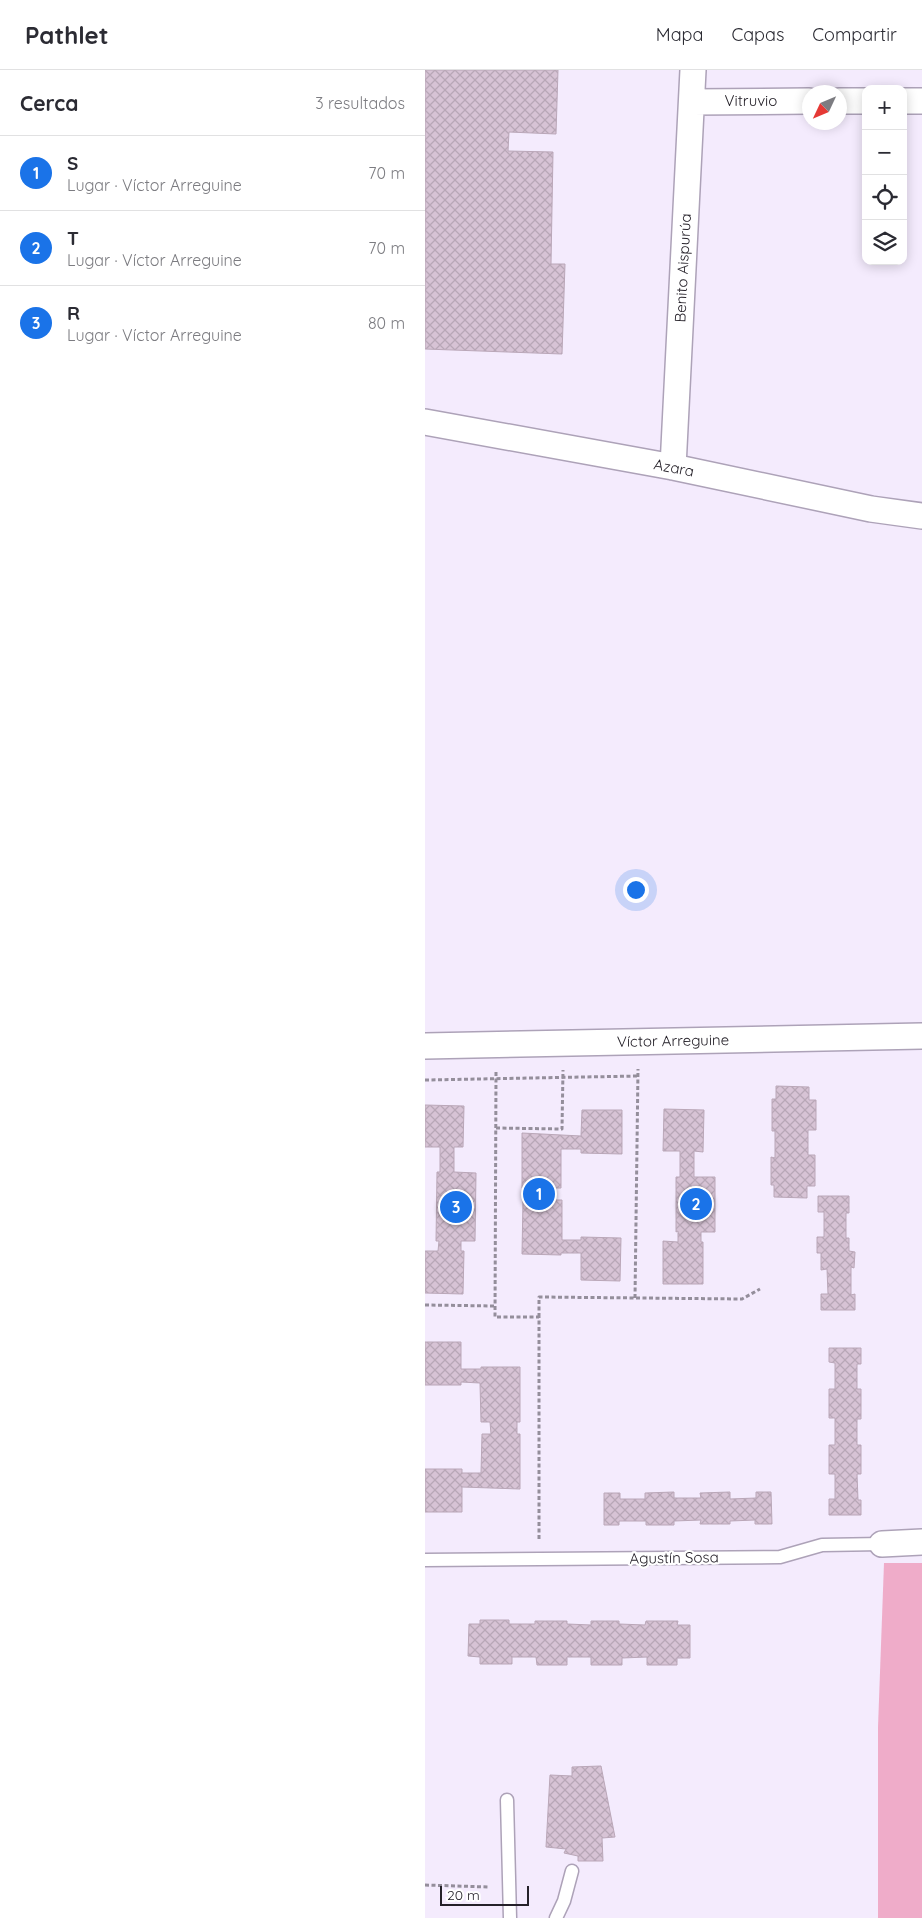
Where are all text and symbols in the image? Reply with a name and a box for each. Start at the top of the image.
text: Pathlet [25,20,109,50]
text: Mapa [656,23,703,46]
text: Capas [731,23,784,46]
text: Compartir [812,23,897,46]
north arrow [802,85,847,130]
map controls [862,85,907,265]
button: + [862,85,907,130]
text: Cerca [20,90,78,116]
street label: Vitruvio [725,91,777,110]
text: 3 resultados [315,93,405,113]
button: − [862,130,907,175]
text: S [67,151,78,175]
text: 1 [33,163,39,183]
text: 70 m [368,163,405,183]
text: Lugar · Víctor Arreguine [67,175,242,195]
button: locate [862,175,907,220]
street label: Benito Aispurúa [670,213,695,323]
button: layers [862,220,907,265]
text: T [67,226,79,250]
text: 2 [31,238,41,258]
text: 70 m [368,238,405,258]
text: Lugar · Víctor Arreguine [67,250,242,270]
text: R [67,301,80,325]
text: 3 [32,313,40,333]
text: 80 m [368,313,405,333]
text: Lugar · Víctor Arreguine [67,325,242,345]
street label: Azara [652,454,696,481]
your location [623,877,649,903]
street label: Víctor Arreguine [617,1030,729,1051]
pin: 1 [523,1175,555,1213]
pin: 2 [680,1185,712,1223]
pin: 3 [440,1188,472,1226]
street label: Agustín Sosa [629,1547,719,1568]
scale bar [440,1883,529,1906]
text: 20 m [447,1886,480,1904]

